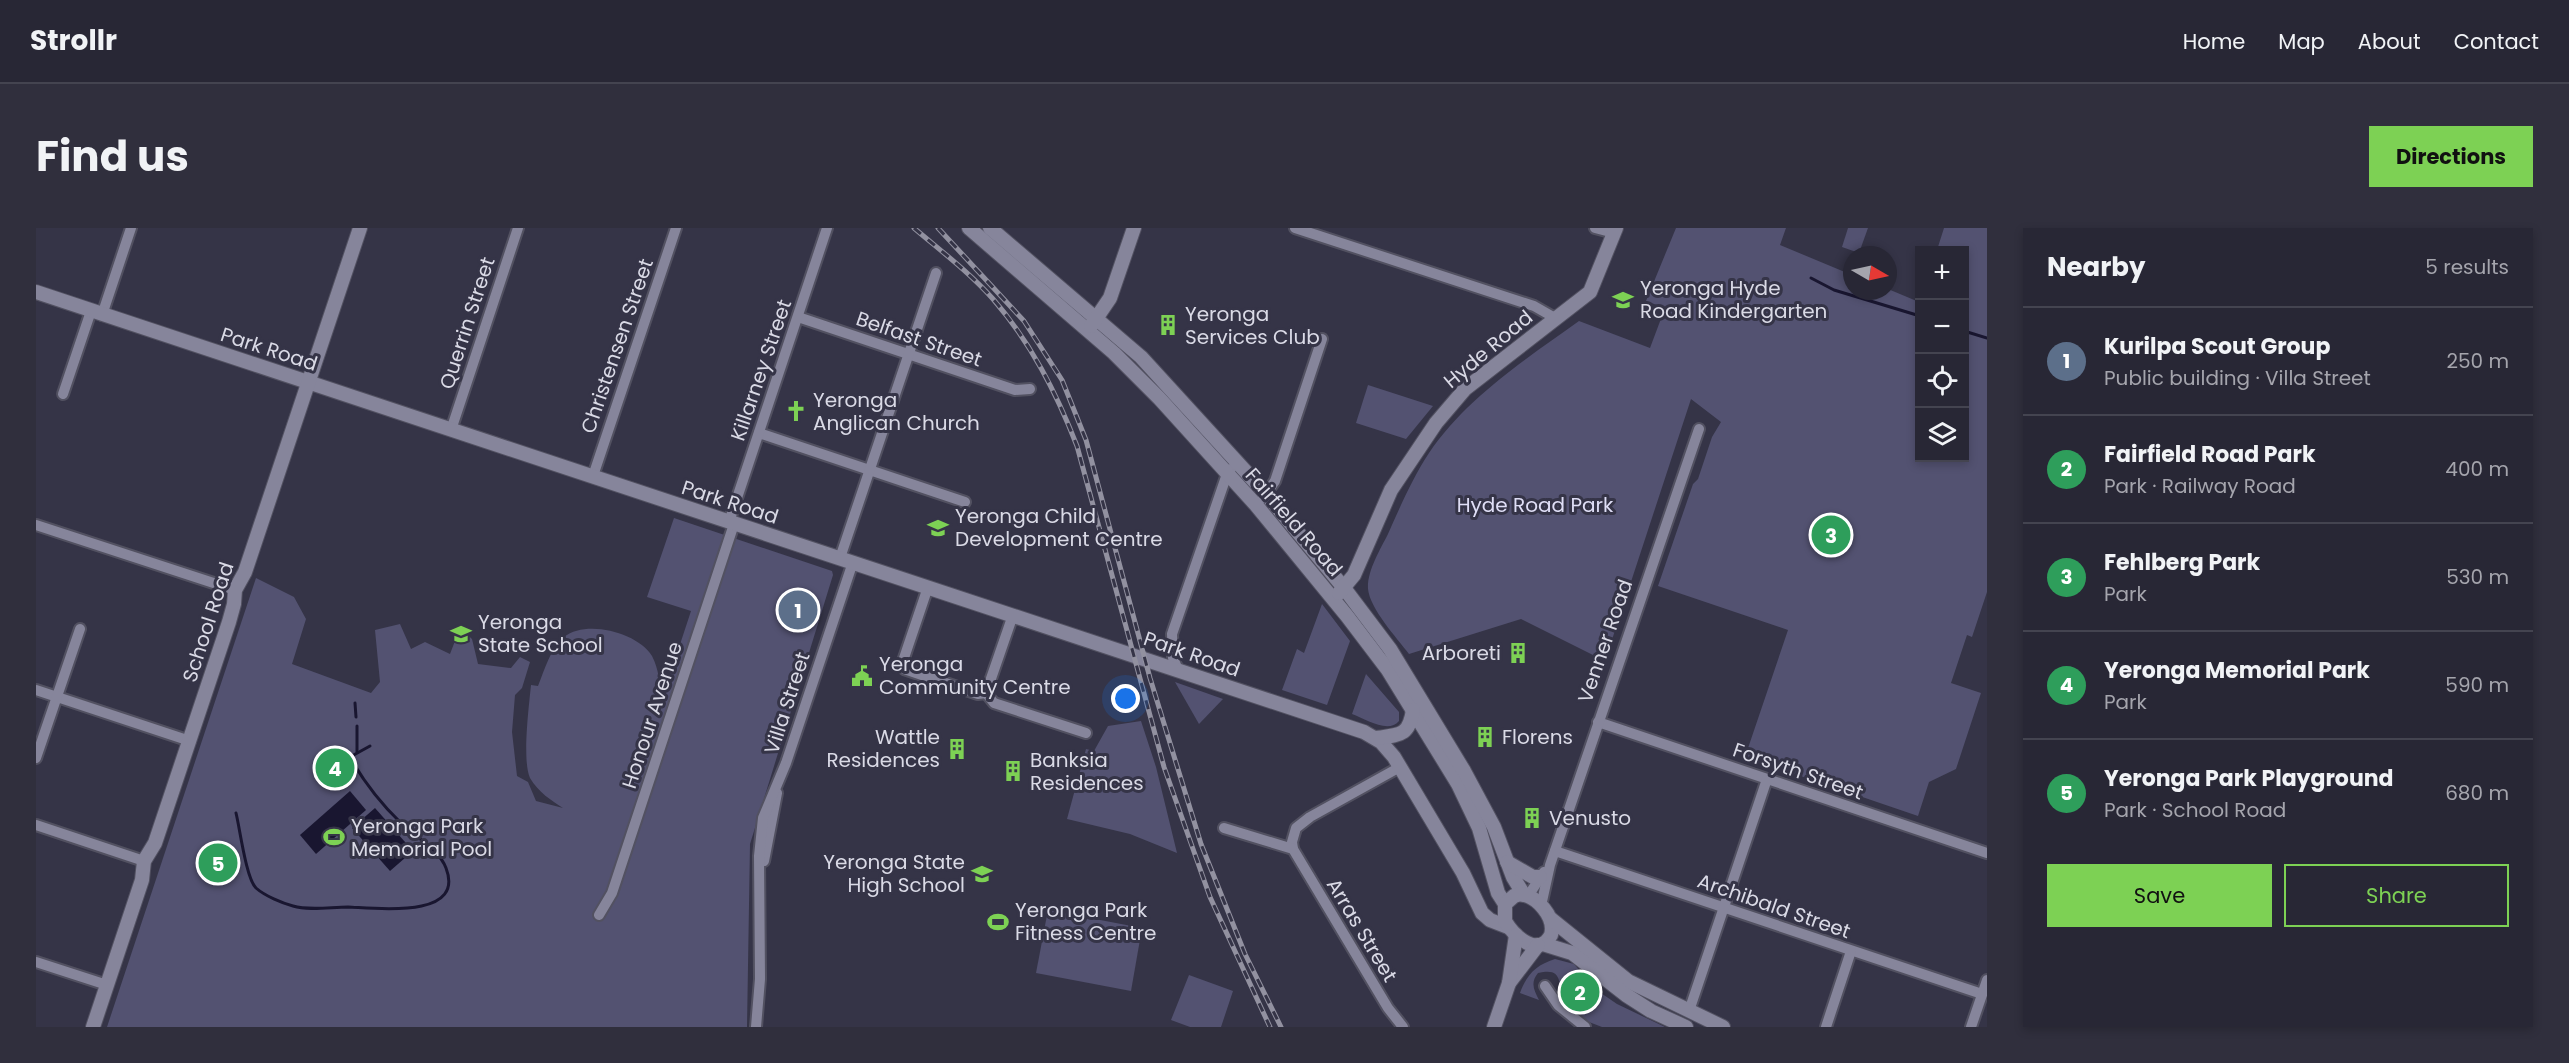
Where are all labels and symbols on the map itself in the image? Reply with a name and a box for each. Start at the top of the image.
north arrow [1843,246,1897,300]
street label: Querrin Street [432,253,502,393]
street label: Christensen Street [574,255,660,437]
place label: Yeronga Hyde Road Kindergarten [1640,274,1827,325]
school or university icon: Yeronga Hyde Road Kindergarten [1611,288,1635,312]
street label: Killarney Street [724,295,798,445]
place label: Yeronga Services Club [1185,300,1320,351]
street label: Hyde Road [1437,303,1539,395]
street label: Belfast Street [852,304,986,374]
building icon: Yeronga Services Club [1156,313,1180,337]
street label: Park Road [217,320,321,378]
place label: Yeronga Anglican Church [813,386,980,437]
church icon: Yeronga Anglican Church [784,399,808,423]
street label: Fairfield Road [1239,462,1349,582]
street label: Park Road [678,473,782,531]
park label: Hyde Road Park [1457,491,1614,519]
place label: Yeronga Child Development Centre [955,502,1163,553]
pin: 3 [1812,512,1850,558]
school or university icon: Yeronga Child Development Centre [926,516,950,540]
street label: School Road [175,558,241,686]
street label: Venner Road [1571,576,1639,706]
pin: 1 [778,588,818,632]
place label: Yeronga State School [478,608,603,659]
school or university icon: Yeronga State School [449,622,473,646]
street label: Park Road [1140,624,1244,684]
street label: Honour Avenue [615,638,689,792]
place label: Arboreti [1422,639,1501,667]
building icon: Arboreti [1506,641,1530,665]
street label: Villa Street [757,648,817,758]
place label: Yeronga Community Centre [879,650,1071,701]
public building icon: Yeronga Community Centre [850,664,874,688]
your location [1111,684,1140,713]
place label: Wattle Residences [826,723,940,774]
place label: Florens [1502,723,1573,751]
building icon: Florens [1473,725,1497,749]
street label: Forsyth Street [1729,736,1867,806]
building icon: Wattle Residences [945,737,969,761]
pin: 4 [316,746,354,790]
place label: Banksia Residences [1030,746,1144,797]
building icon: Banksia Residences [1001,759,1025,783]
place label: Venusto [1549,804,1631,832]
building icon: Venusto [1520,806,1544,830]
place label: Yeronga Park Memorial Pool [351,812,492,863]
sports icon: Yeronga Park Memorial Pool [322,825,346,849]
pin: 5 [198,840,237,886]
place label: Yeronga State High School [823,848,965,899]
school or university icon: Yeronga State High School [970,862,994,886]
street label: Archibald Street [1694,867,1854,945]
street label: Arras Street [1320,873,1404,987]
place label: Yeronga Park Fitness Centre [1015,896,1156,947]
sports icon: Yeronga Park Fitness Centre [986,910,1010,934]
pin: 2 [1560,970,1600,1014]

